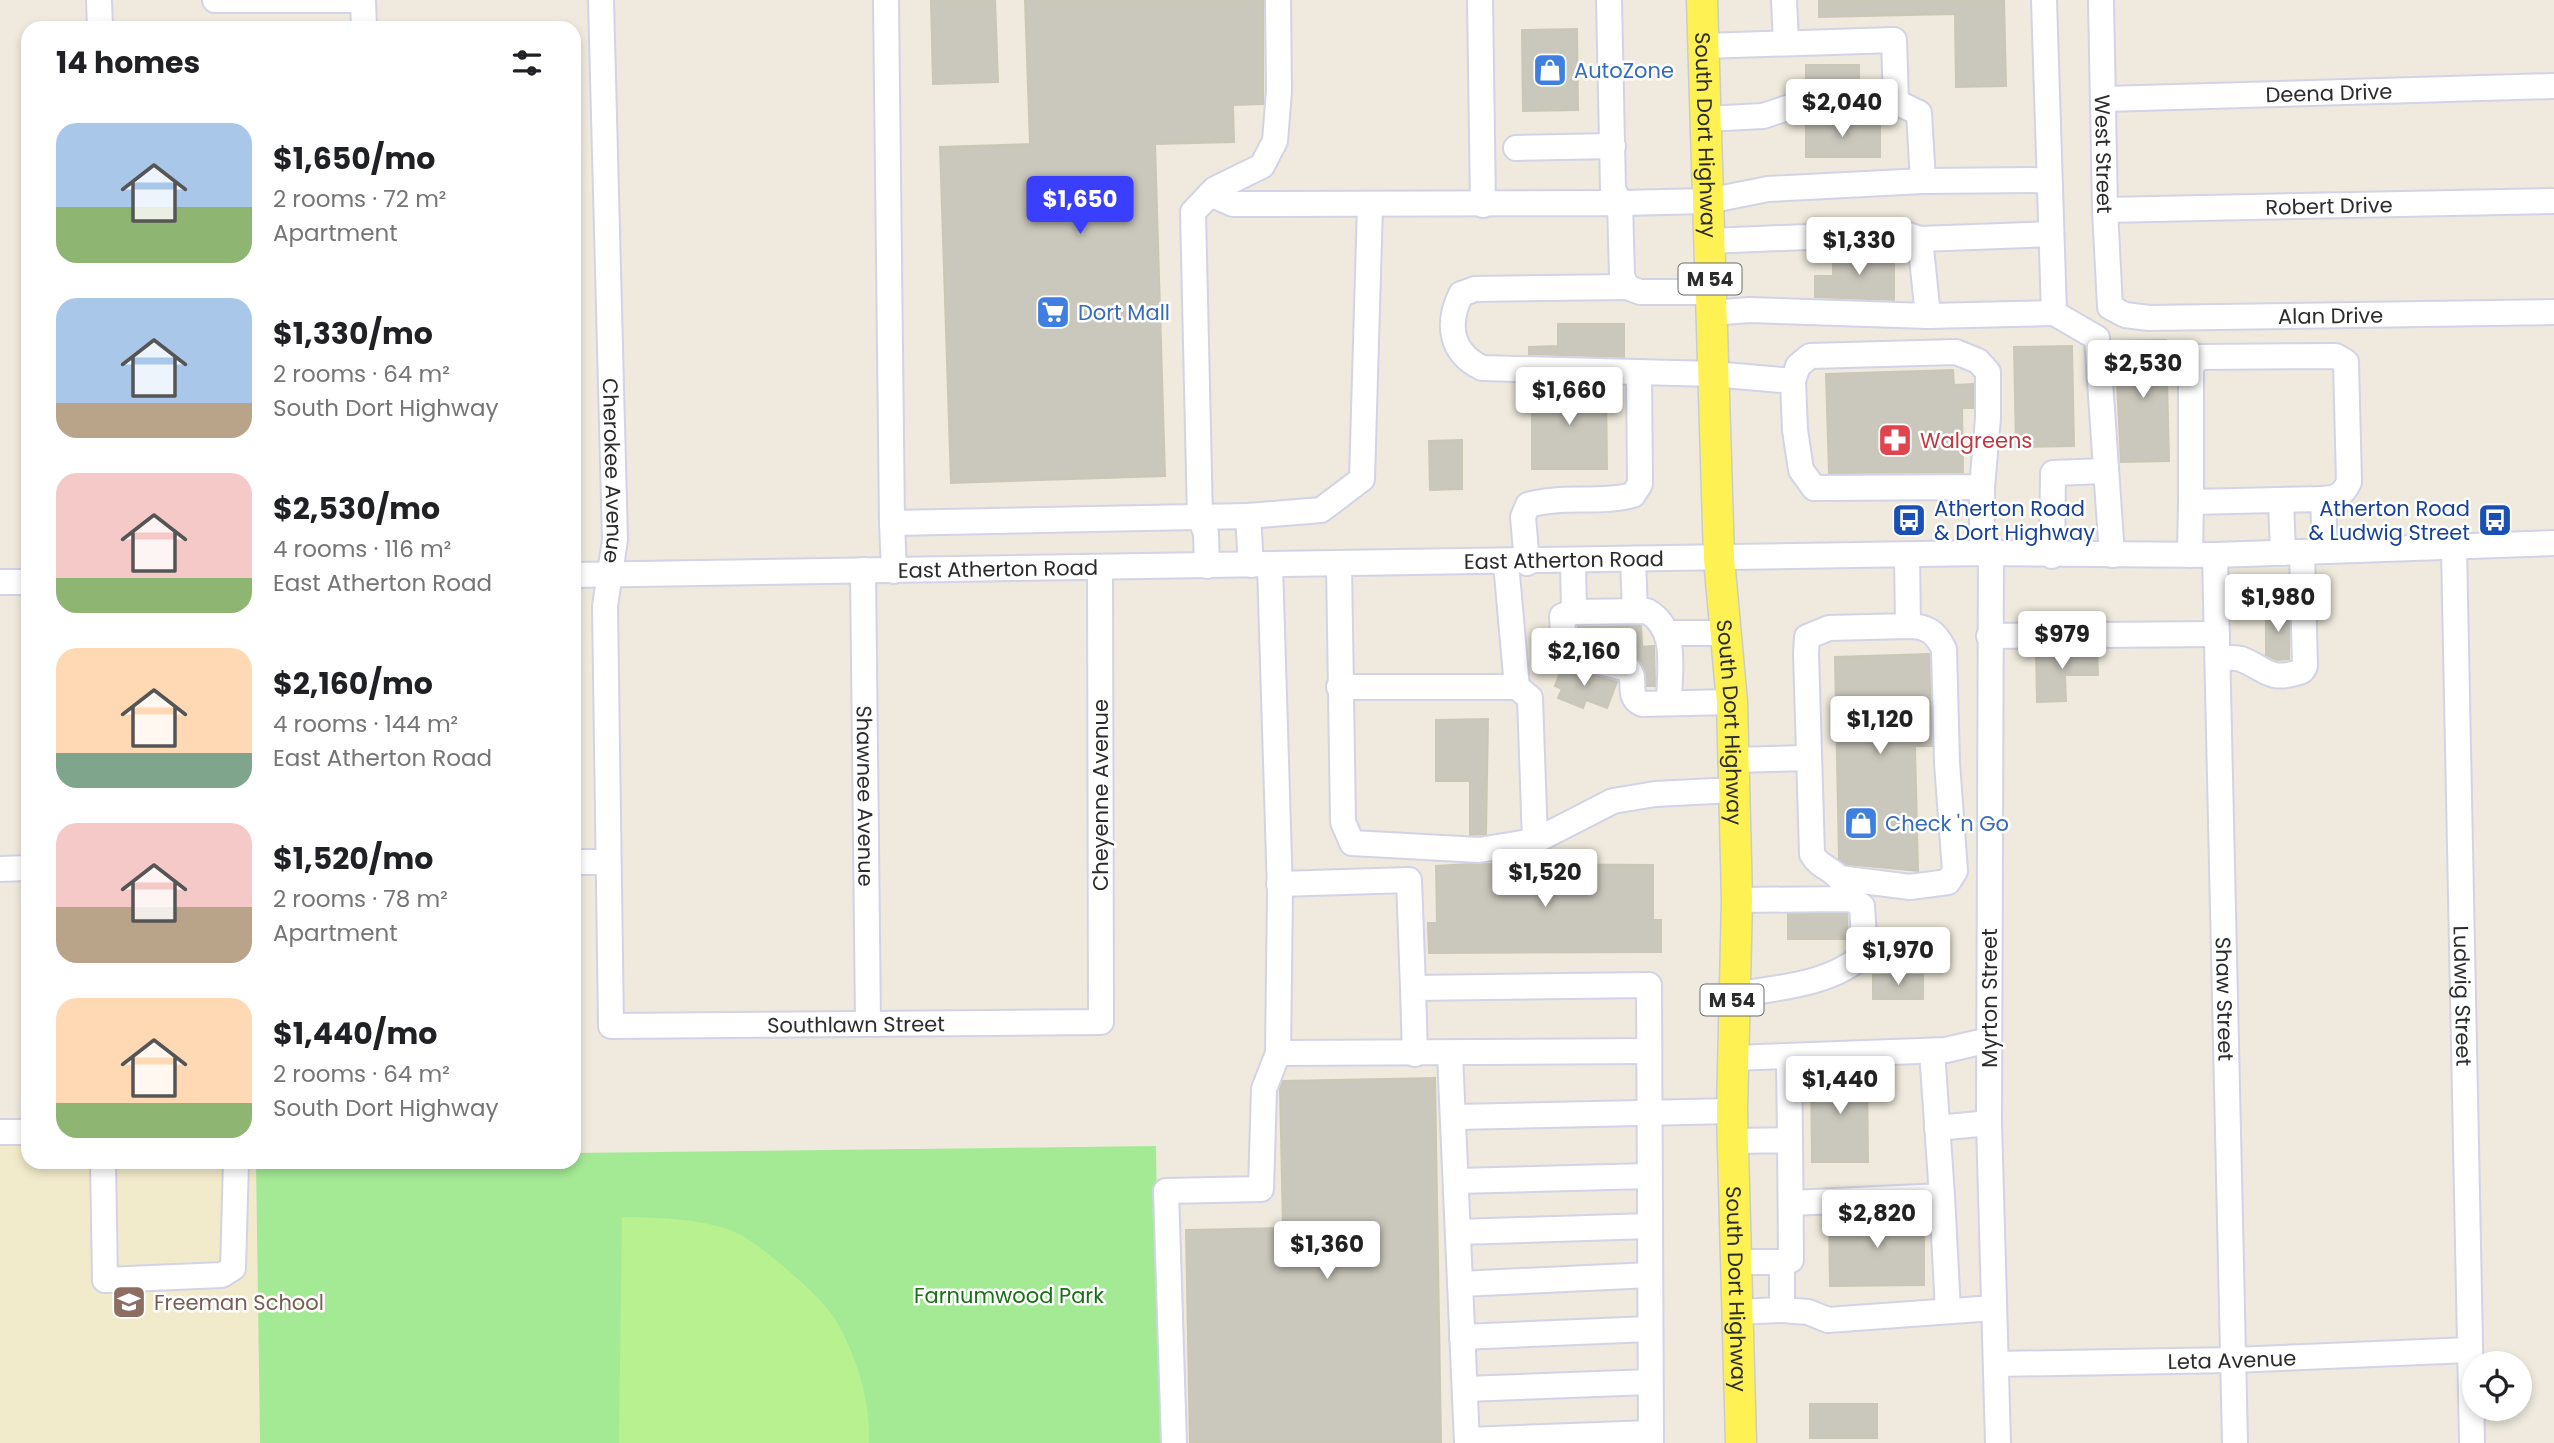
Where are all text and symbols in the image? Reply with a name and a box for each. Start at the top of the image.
street label: South Dort Highway [1688,32,1724,239]
text: 14 homes [56,41,200,84]
icon: filters [508,44,546,82]
shop icon: AutoZone [1531,51,1569,89]
place label: AutoZone [1574,56,1674,85]
street label: Deena Drive [2265,76,2393,109]
pin: $2,040 [1785,80,1899,139]
text: $2,040 [1802,86,1882,118]
street label: West Street [2088,94,2120,214]
text: $1,650/mo [273,137,435,180]
icon: home [112,151,196,235]
pin: $1,650 [1023,176,1137,236]
text: 2 rooms · 72 m² [273,183,446,215]
text: $1,650 [1043,183,1117,215]
street label: Robert Drive [2265,190,2393,221]
text: Apartment [273,217,398,249]
pin: $1,330 [1802,218,1916,277]
text: $1,330 [1822,224,1896,256]
road number: M 54 [1678,264,1742,294]
supermarket icon: Dort Mall [1034,293,1072,331]
place label: Dort Mall [1078,298,1170,327]
street label: Alan Drive [2278,300,2383,331]
text: $1,330/mo [273,312,433,355]
icon: home [112,326,196,410]
pin: $2,530 [2086,340,2200,400]
text: $2,530 [2104,347,2182,379]
text: 2 rooms · 64 m² [273,358,450,390]
pin: $1,660 [1512,368,1626,427]
text: $1,660 [1532,374,1606,406]
street label: Cherokee Avenue [596,378,630,565]
text: South Dort Highway [273,392,498,424]
pharmacy icon: Walgreens [1876,421,1914,459]
place label: Walgreens [1920,426,2032,455]
text: $2,530/mo [273,487,440,530]
place label: Atherton Road & Dort Highway [1934,494,2095,547]
place label: Atherton Road & Ludwig Street [2308,494,2470,547]
icon: home [112,501,196,585]
bus stop icon: Atherton Road & Dort Highway [1890,501,1928,539]
bus stop icon: Atherton Road & Ludwig Street [2476,501,2514,539]
text: 4 rooms · 116 m² [273,533,451,565]
street label: East Atherton Road [1464,543,1664,576]
street label: East Atherton Road [898,552,1098,584]
text: East Atherton Road [273,567,492,599]
pin: $1,980 [2221,574,2335,634]
text: $1,980 [2241,581,2315,613]
pin: $979 [2021,612,2103,671]
street label: South Dort Highway [1710,618,1750,826]
text: $979 [2034,618,2090,650]
pin: $2,160 [1527,628,1641,688]
text: $2,160 [1547,635,1621,667]
text: $2,160/mo [273,662,433,705]
icon: home [112,676,196,760]
pin: $1,120 [1823,696,1937,756]
street label: Cheyenne Avenue [1086,699,1115,891]
text: $1,120 [1846,703,1914,735]
street label: Shawnee Avenue [850,705,881,887]
text: 4 rooms · 144 m² [273,708,458,740]
text: East Atherton Road [273,742,492,774]
shop icon: Check 'n Go [1842,804,1880,842]
place label: Check 'n Go [1885,809,2009,838]
text: $1,520/mo [273,837,433,880]
pin: $1,520 [1488,850,1602,909]
icon: home [112,851,196,935]
text: $1,520 [1508,856,1582,888]
text: 2 rooms · 78 m² [273,883,448,915]
text: Apartment [273,917,398,949]
street label: Ludwig Street [2447,925,2479,1066]
pin: $1,970 [1841,928,1955,987]
street label: Myrton Street [1975,928,2004,1068]
text: $1,970 [1862,934,1934,966]
street label: Shaw Street [2209,936,2241,1061]
road number: M 54 [1700,984,1764,1016]
street label: Southlawn Street [767,1009,945,1039]
text: $1,440/mo [273,1012,437,1055]
icon: home [112,1026,196,1110]
pin: $1,440 [1783,1056,1897,1116]
text: 2 rooms · 64 m² [273,1058,450,1090]
text: $1,440 [1802,1063,1878,1095]
text: South Dort Highway [273,1092,498,1124]
street label: South Dort Highway [1720,1186,1754,1392]
pin: $2,820 [1820,1190,1934,1250]
text: $2,820 [1838,1197,1916,1229]
pin: $1,360 [1270,1222,1384,1281]
text: $1,360 [1290,1228,1364,1260]
park label: Farnumwood Park [914,1281,1104,1310]
school or university icon: Freeman School [110,1283,148,1321]
place label: Freeman School [154,1288,324,1317]
street label: Leta Avenue [2167,1343,2297,1376]
map controls [2462,1351,2532,1421]
button: locate [2462,1351,2532,1421]

